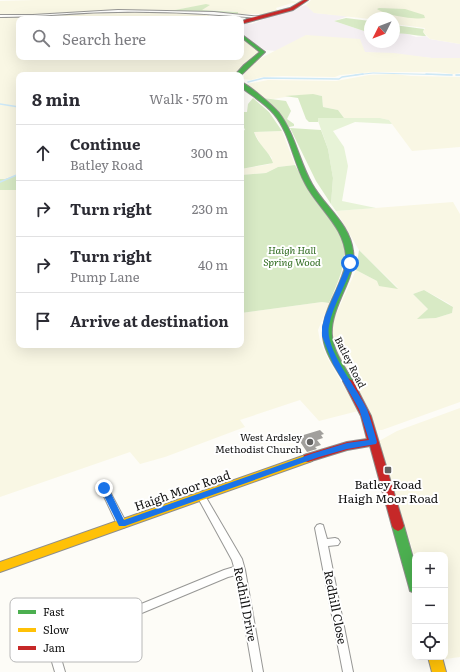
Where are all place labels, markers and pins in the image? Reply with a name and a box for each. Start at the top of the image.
place label: West Ardsley Methodist Church [215,429,302,456]
marker: West Ardsley Methodist Church [305,437,315,447]
marker: Batley Road Haigh Moor Road [383,465,393,475]
place label: Batley Road Haigh Moor Road [338,475,439,507]

